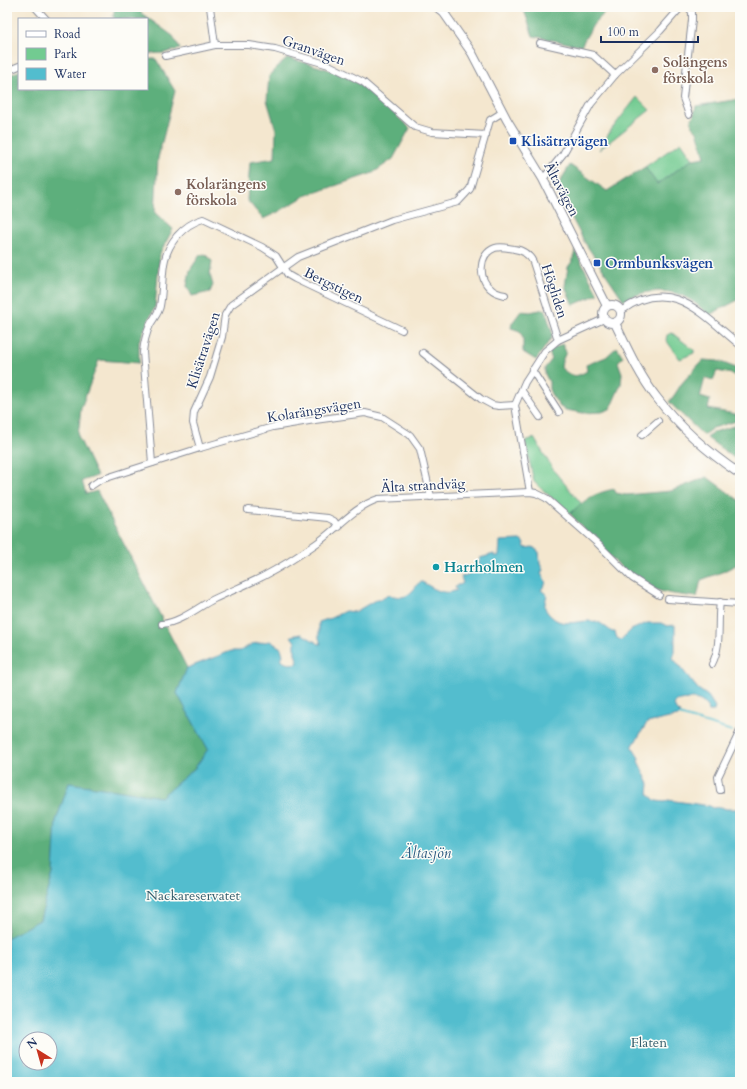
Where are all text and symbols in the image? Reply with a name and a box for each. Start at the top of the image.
legend [18,18,148,90]
scale bar [601,18,698,44]
text: 100 m [607,24,640,40]
text: Road [54,26,81,42]
street label: Granvägen [280,31,348,70]
text: Park [54,46,78,62]
place label: Solängens förskola [663,53,727,88]
marker: Solängens förskola [650,65,660,75]
text: Water [53,66,87,82]
place label: Klisätravägen [521,132,608,151]
marker: Klisätravägen [508,136,518,146]
street label: Ältavägen [539,159,584,220]
place label: Kolarängens förskola [186,175,266,210]
marker: Kolarängens förskola [173,187,183,197]
place label: Ormbunksvägen [605,254,713,273]
marker: Ormbunksvägen [592,258,602,268]
street label: Högliden [537,261,572,321]
street label: Bergstigen [301,263,367,308]
street label: Klisätravägen [182,309,225,391]
street label: Kolarängsvägen [266,394,362,427]
street label: Älta strandväg [380,474,466,497]
place label: Harrholmen [444,558,524,577]
marker: Harrholmen [431,562,441,572]
water label: Ältasjön [400,843,452,863]
park label: Nackareservatet [146,886,241,905]
north arrow [18,1031,58,1071]
park label: Flaten [631,1033,667,1052]
text: N [24,1034,41,1052]

